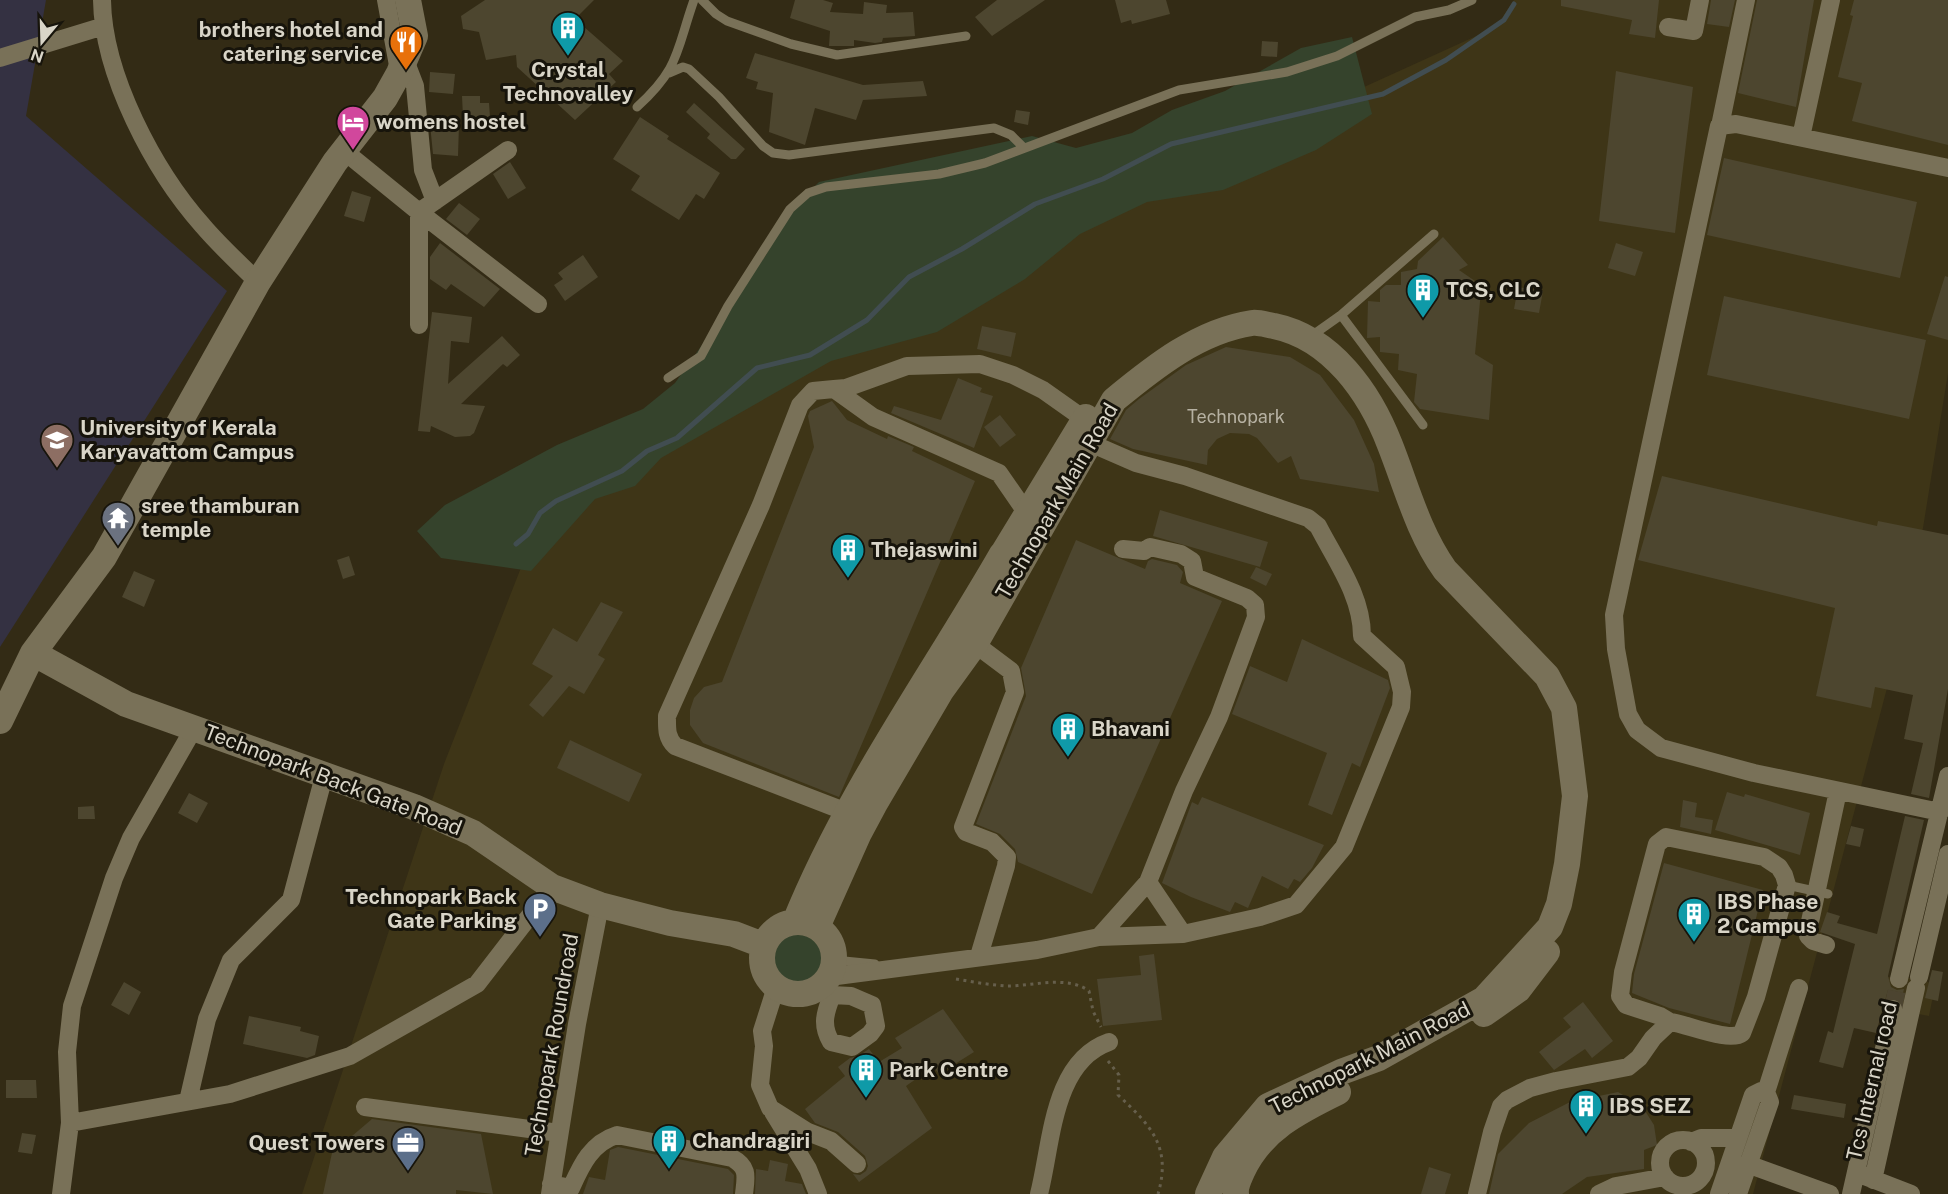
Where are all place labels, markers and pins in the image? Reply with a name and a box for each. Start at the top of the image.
building icon: Crystal Technovalley [550,10,586,57]
place label: brothers hotel and catering service [199,17,383,66]
restaurant icon: brothers hotel and catering service [388,24,424,71]
place label: Crystal Technovalley [503,57,633,106]
hotel icon: womens hostel [335,104,371,151]
place label: womens hostel [376,109,526,134]
building icon: TCS, CLC [1405,272,1441,319]
place label: TCS, CLC [1446,277,1541,302]
place label: University of Kerala Karyavattom Campus [80,415,294,464]
school or university icon: University of Kerala Karyavattom Campus [39,422,75,469]
place label: sree thamburan temple [141,493,299,542]
temple icon: sree thamburan temple [100,500,136,547]
building icon: Thejaswini [830,532,866,579]
place label: Thejaswini [871,537,978,562]
building icon: Bhavani [1050,711,1086,758]
place label: Bhavani [1091,716,1170,741]
place label: Technopark Back Gate Parking [345,884,517,933]
place label: IBS Phase 2 Campus [1717,889,1818,938]
parking icon: Technopark Back Gate Parking [522,891,558,938]
building icon: IBS Phase 2 Campus [1676,896,1712,943]
building icon: Park Centre [848,1052,884,1099]
place label: Park Centre [889,1057,1009,1082]
building icon: IBS SEZ [1568,1088,1604,1135]
place label: IBS SEZ [1609,1093,1691,1118]
building icon: Chandragiri [651,1123,687,1170]
office icon: Quest Towers [390,1125,426,1172]
place label: Chandragiri [692,1128,810,1153]
place label: Quest Towers [249,1130,385,1155]

